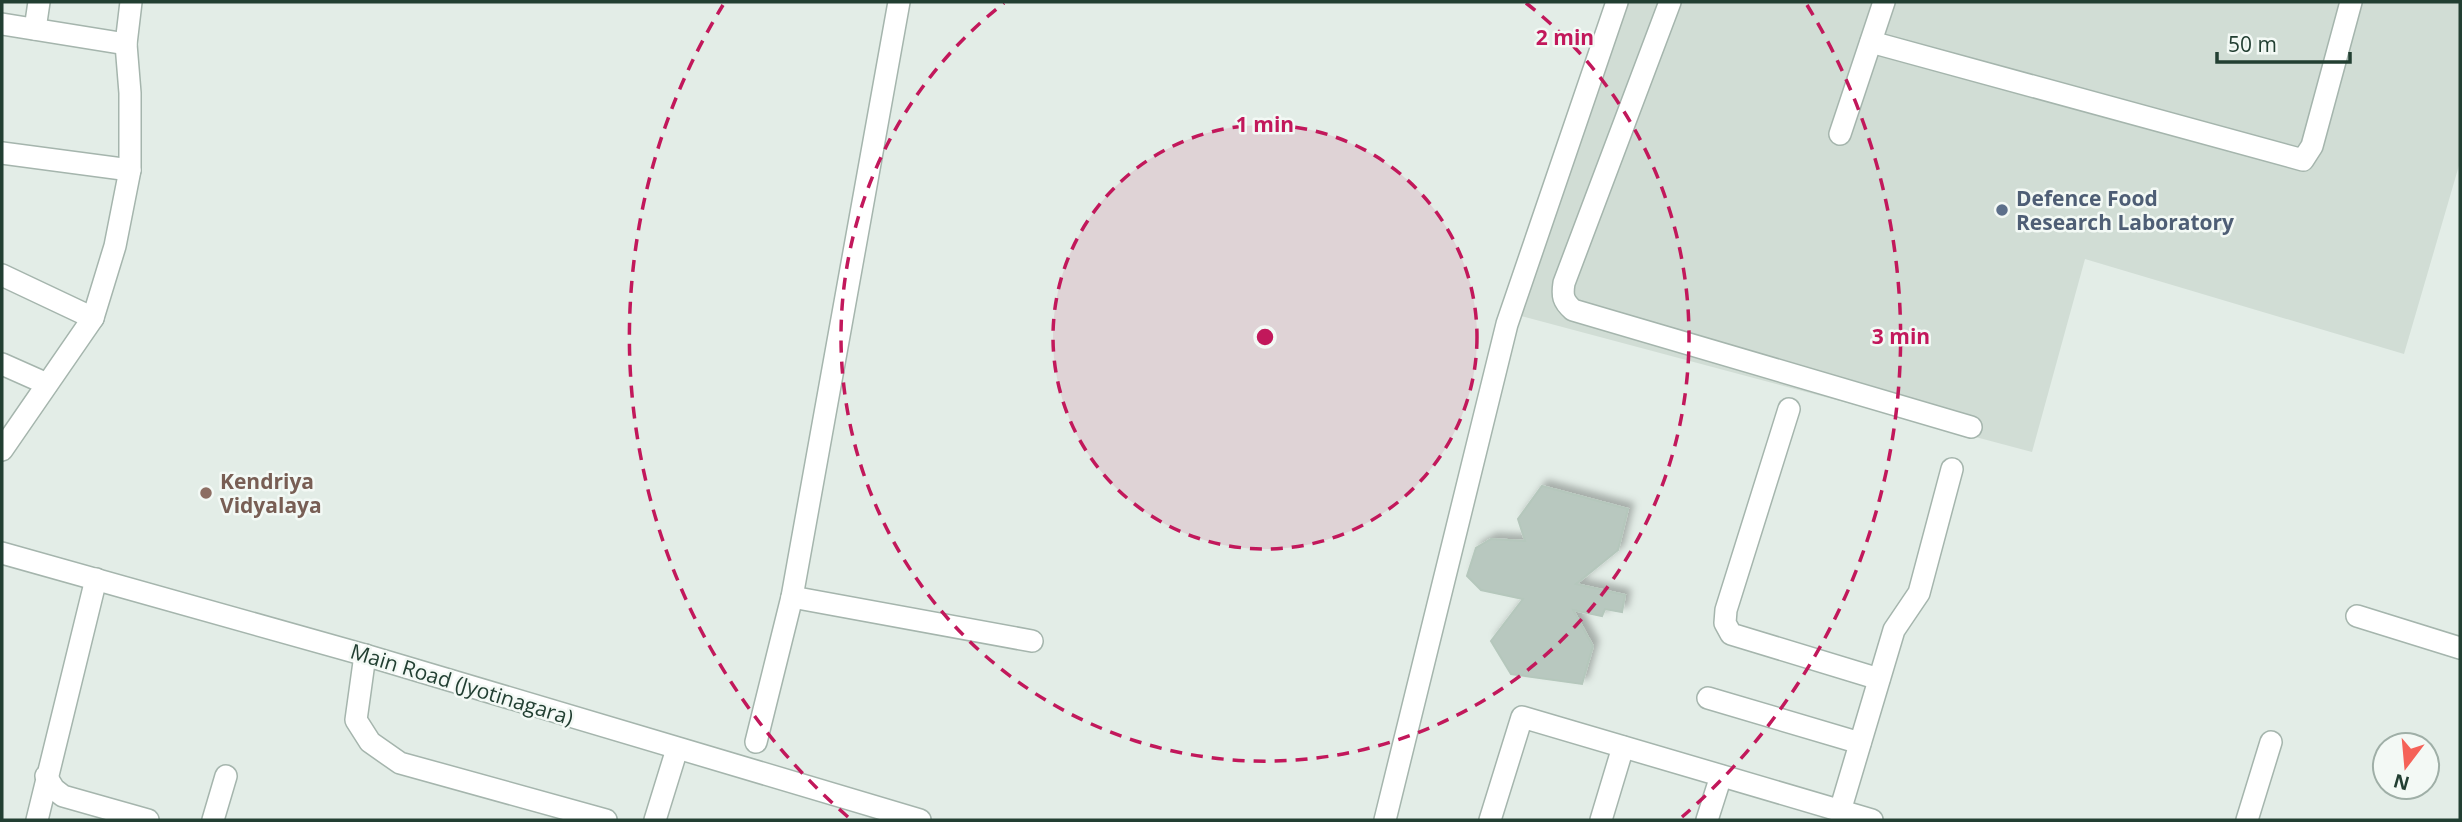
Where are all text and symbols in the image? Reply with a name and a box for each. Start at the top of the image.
scale bar [2217,21,2350,65]
text: 2 min [1536,23,1594,51]
text: 50 m [2228,30,2277,58]
text: 1 min [1236,110,1294,138]
place label: Defence Food Research Laboratory [2016,184,2234,236]
marker: Defence Food Research Laboratory [1994,202,2010,218]
text: 3 min [1872,322,1930,350]
centre of rings [1253,325,1277,349]
place label: Kendriya Vidyalaya [220,467,322,519]
marker: Kendriya Vidyalaya [198,485,214,501]
street label: Main Road (Jyotinagara) [347,637,577,731]
north arrow [2371,731,2441,801]
text: N [2390,768,2412,797]

